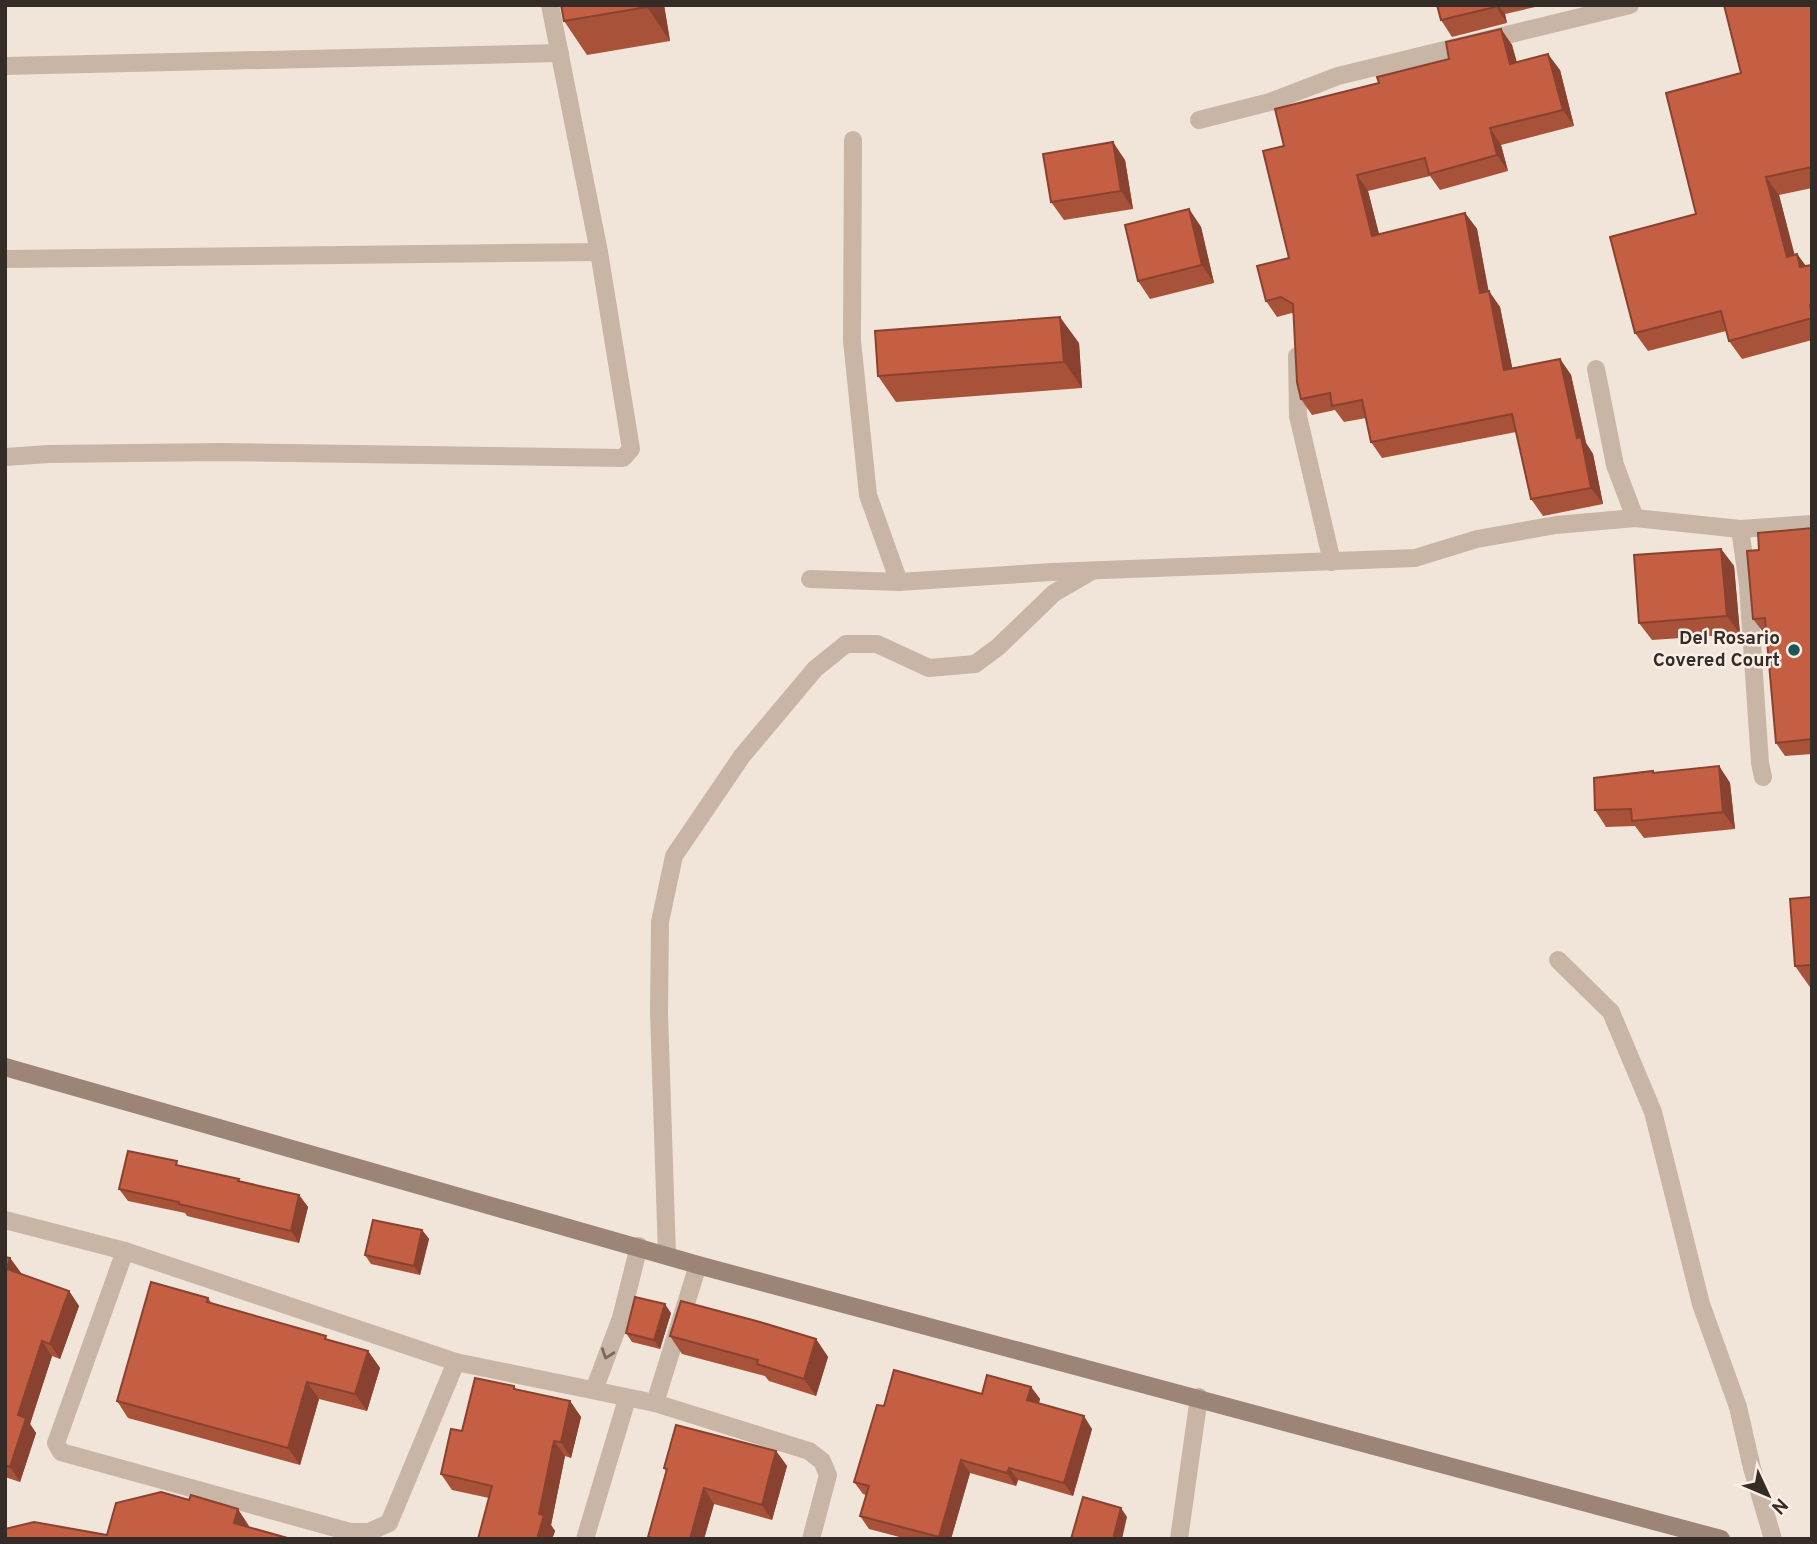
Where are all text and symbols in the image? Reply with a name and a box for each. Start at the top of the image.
place label: Del Rosario Covered Court [1653,627,1780,673]
marker: Del Rosario Covered Court [1786,642,1802,658]
one-way arrow [602,1347,616,1359]
north arrow [1733,1460,1803,1530]
text: N [1765,1492,1792,1519]

